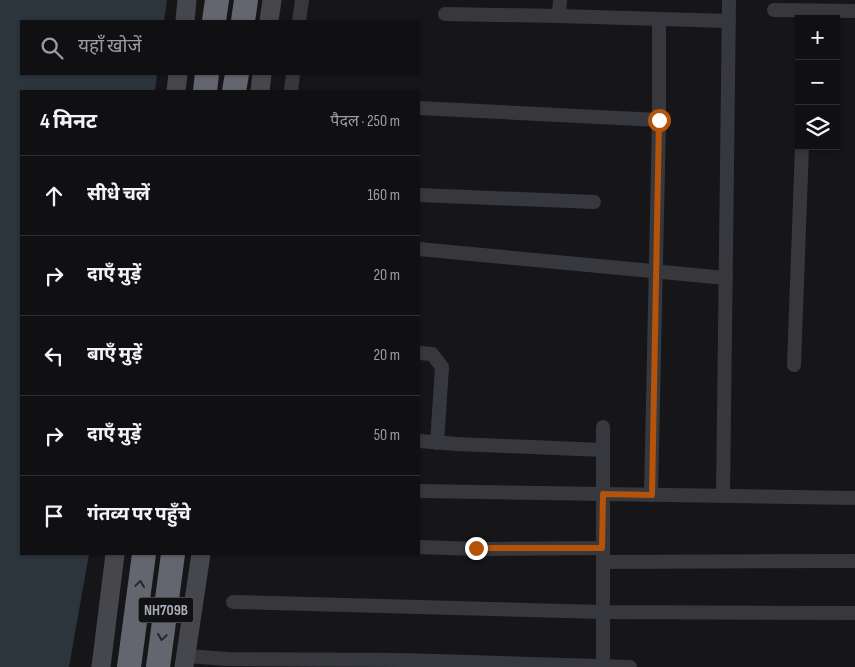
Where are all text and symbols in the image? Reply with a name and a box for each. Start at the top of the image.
map controls [795,15,840,150]
button: + [795,15,840,60]
search box [20,20,420,75]
icon: search [38,34,66,62]
text: यहाँ खोजें [78,35,142,58]
button: − [795,60,840,105]
button: layers [795,105,840,150]
text: 4 मिनट [40,109,97,134]
route start [648,109,671,132]
text: पैदल · 250 m [330,112,400,131]
icon: ahead [40,182,68,210]
text: सीधे चलें [87,183,150,206]
text: 160 m [367,186,400,205]
icon: right [40,262,68,290]
text: दाएँ मुड़ें [87,263,141,286]
text: 20 m [373,266,400,285]
icon: left [40,342,68,370]
text: बाएँ मुड़ें [87,343,142,366]
text: 20 m [373,346,400,365]
icon: right [40,422,68,450]
text: दाएँ मुड़ें [87,423,141,446]
text: 50 m [374,426,400,445]
icon: arrive [40,502,68,530]
text: गंतव्य पर पहुँचे [87,503,191,526]
route end [465,537,488,560]
one-way arrow [134,580,145,588]
road number: NH709B [138,598,194,622]
one-way arrow [157,633,168,641]

